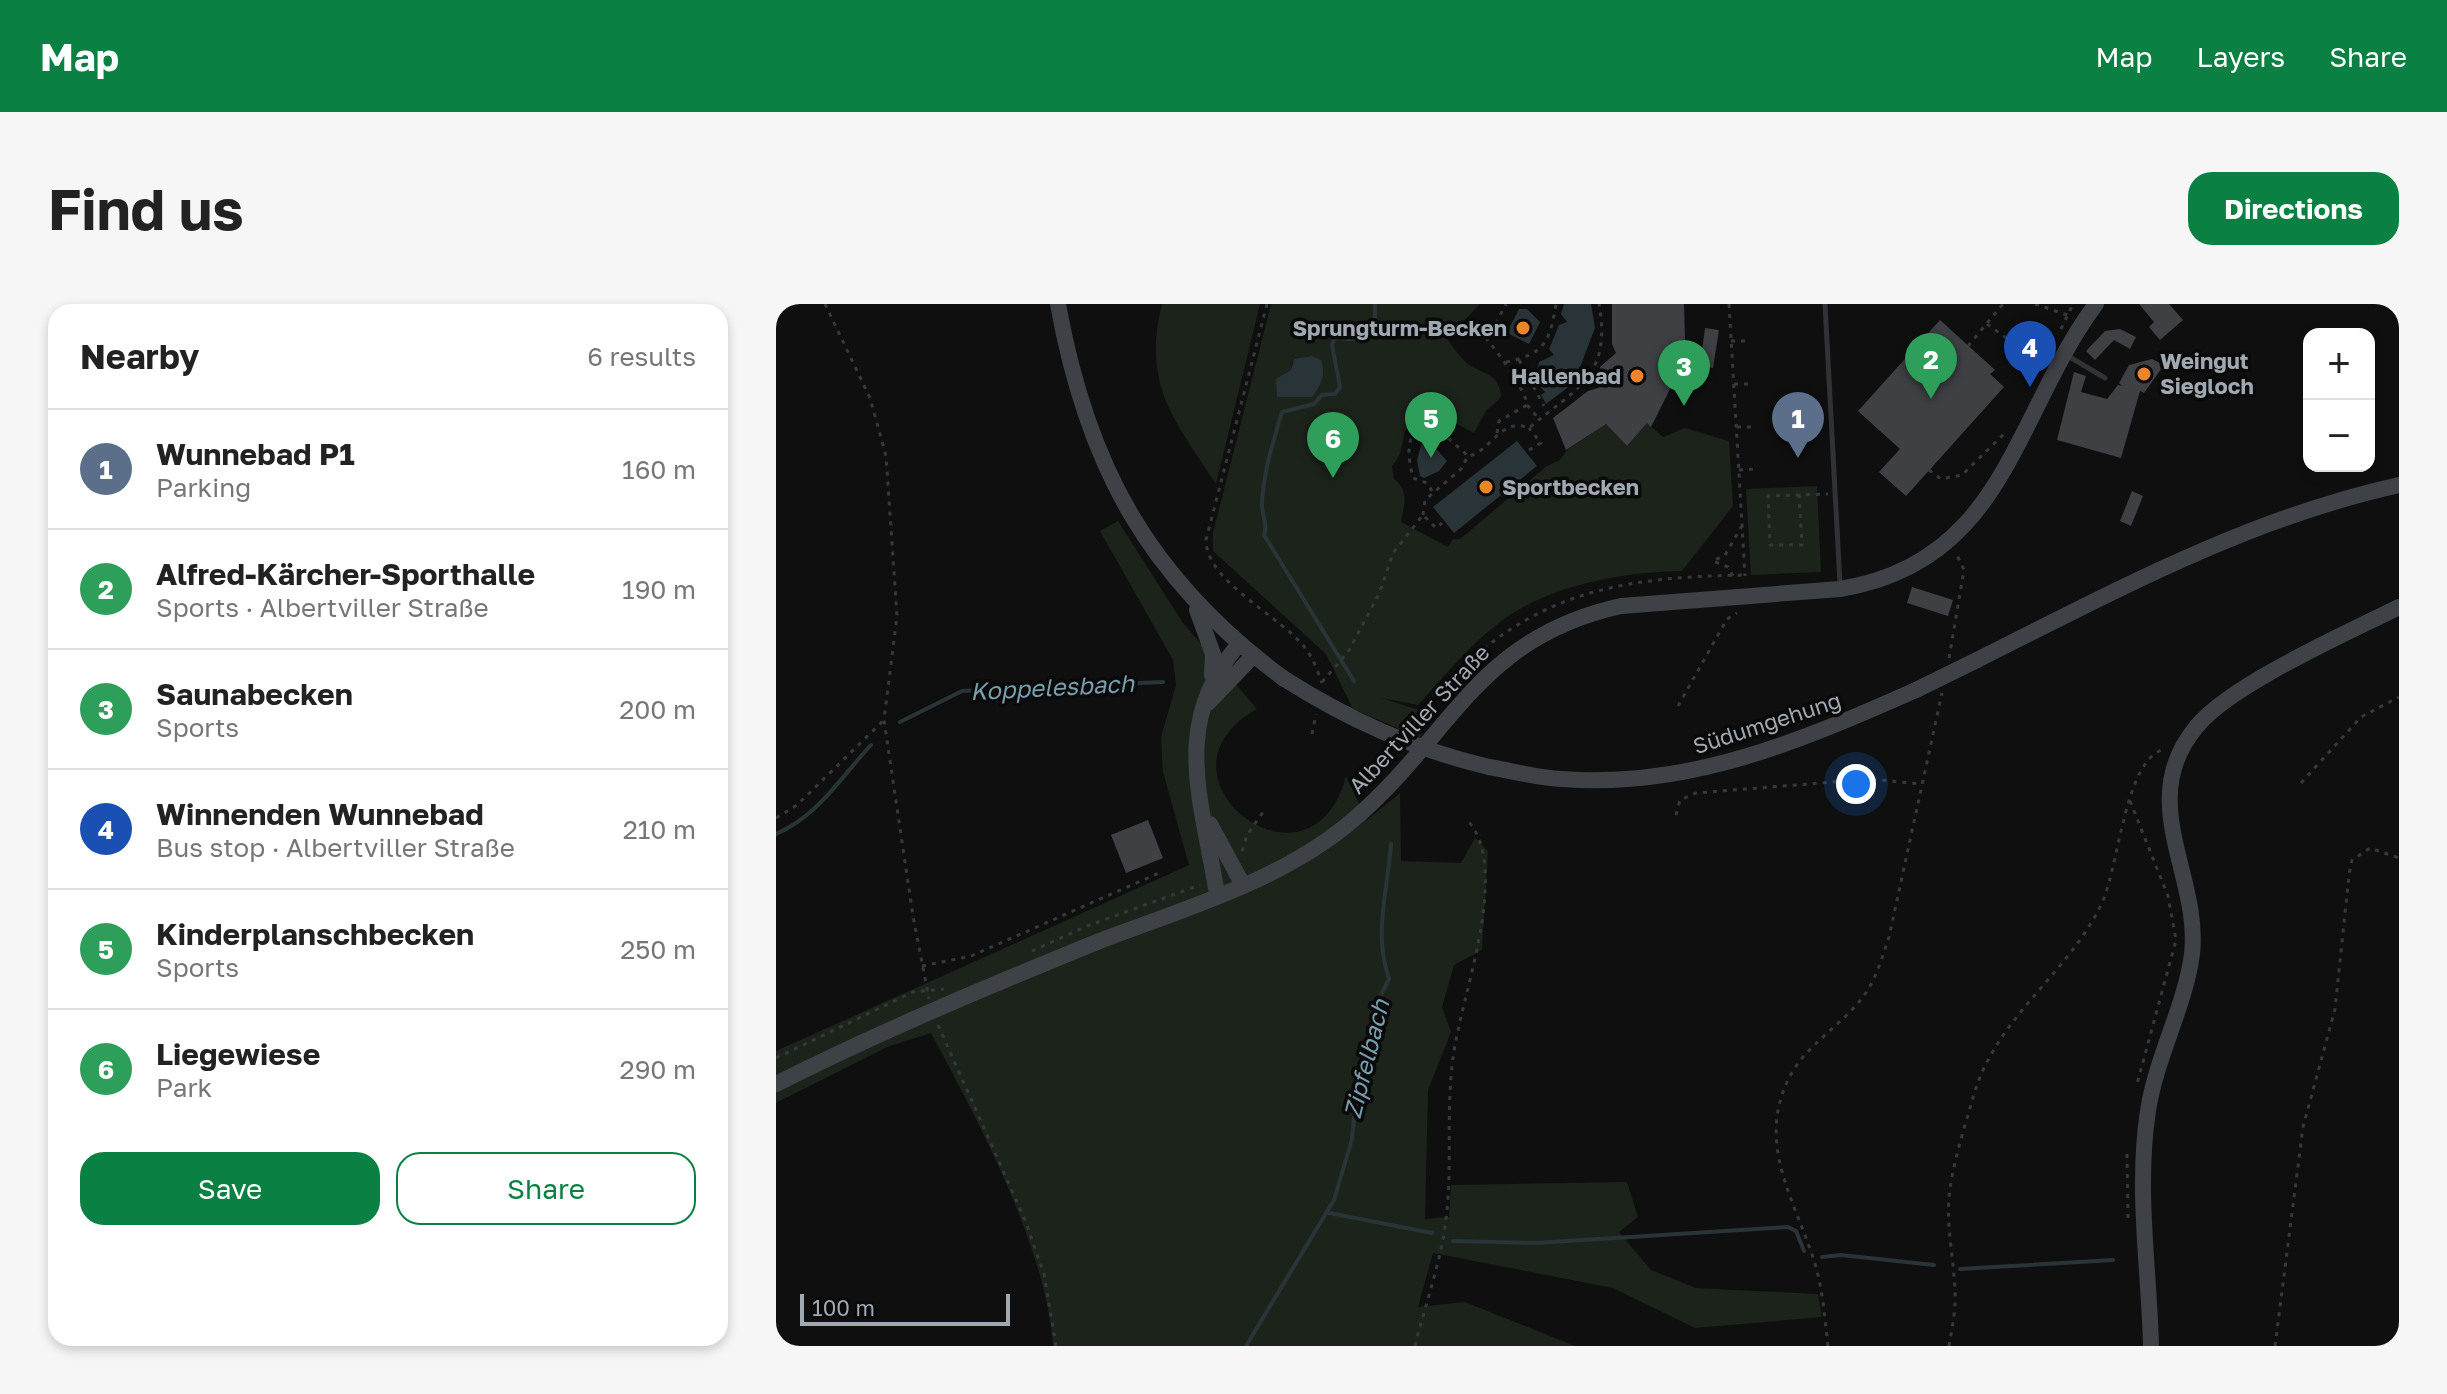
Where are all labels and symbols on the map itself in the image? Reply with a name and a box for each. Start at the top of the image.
place label: Sprungturm-Becken [1292,314,1507,341]
marker: Sprungturm-Becken [1514,319,1532,337]
pin: 4 [2004,321,2056,387]
pin: 2 [1905,333,1957,399]
pin: 3 [1658,340,1710,406]
place label: Weingut Siegloch [2160,347,2254,399]
place label: Hallenbad [1511,362,1621,389]
marker: Weingut Siegloch [2135,365,2153,383]
marker: Hallenbad [1628,367,1646,385]
pin: 5 [1405,392,1457,458]
pin: 1 [1772,392,1824,458]
pin: 6 [1307,412,1359,478]
place label: Sportbecken [1502,473,1639,500]
marker: Sportbecken [1477,478,1495,496]
street label: Albertviller Straße [1343,639,1495,799]
water label: Koppelesbach [969,668,1136,705]
street label: Südumgehung [1689,686,1844,759]
your location [1836,764,1876,804]
water label: Zipfelbach [1337,995,1395,1121]
scale bar [800,1290,1010,1326]

